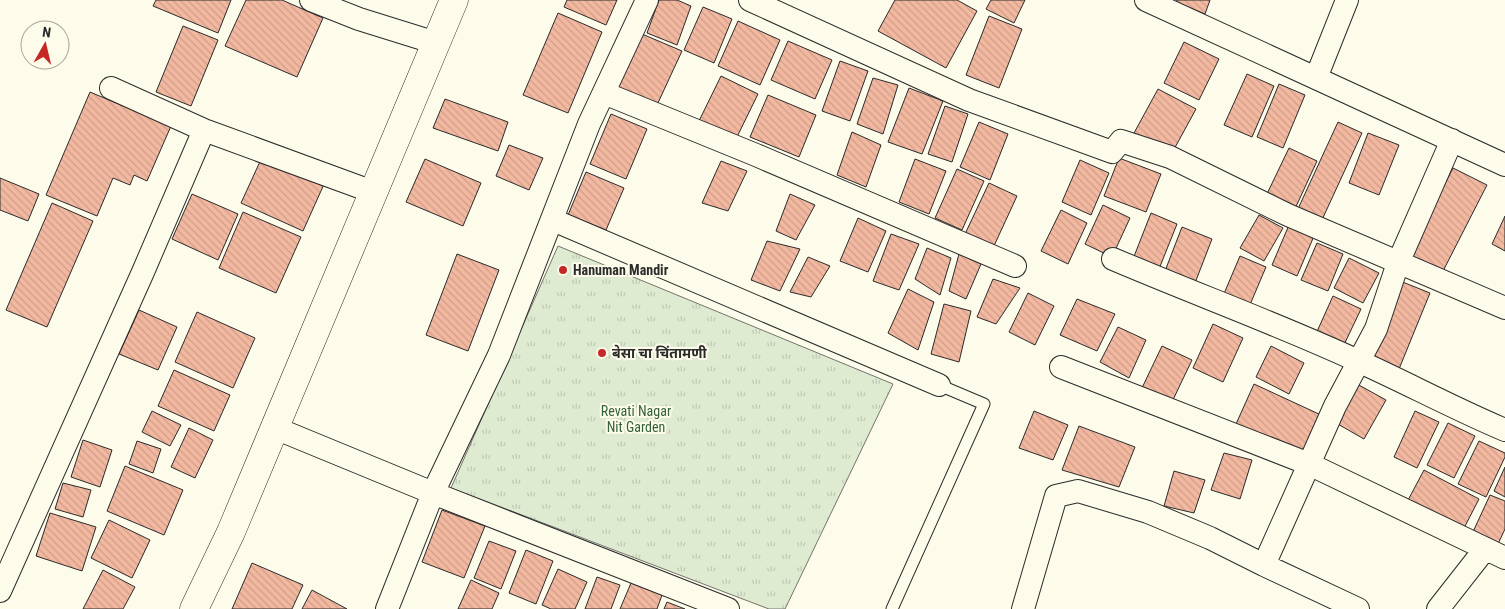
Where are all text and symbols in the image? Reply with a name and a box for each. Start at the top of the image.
north arrow [20,20,70,70]
text: N [41,24,52,41]
place label: Hanuman Mandir [573,262,669,278]
marker: Hanuman Mandir [557,264,569,276]
place label: बेसा चा चिंतामणी [612,344,707,361]
marker: बेसा चा चिंतामणी [596,347,608,359]
park label: Revati Nagar Nit Garden [601,403,671,435]

